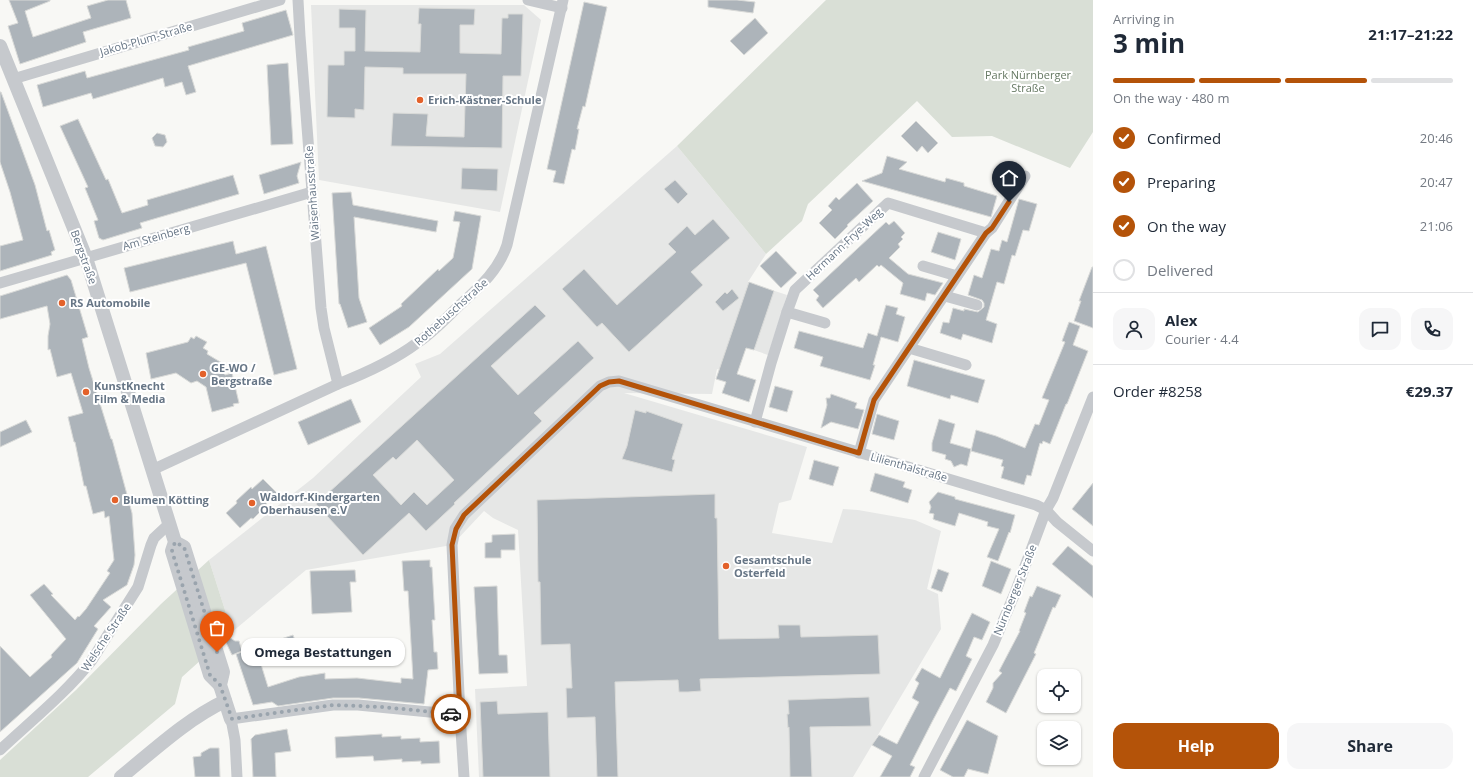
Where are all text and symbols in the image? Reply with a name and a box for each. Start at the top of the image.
text: Arriving in [1113,10,1175,28]
street label: Jakob-Plum-Straße [97,18,194,59]
text: 21:17–21:22 [1368,24,1453,44]
text: 3 min [1113,25,1185,61]
park label: Park Nürnberger Straße [985,67,1072,95]
text: On the way · 480 m [1113,89,1229,107]
place label: Erich-Kästner-Schule [428,92,542,107]
marker: Erich-Kästner-Schule [415,95,425,105]
icon: check [1113,127,1135,149]
text: Confirmed [1147,128,1221,148]
text: 20:46 [1420,129,1453,147]
street label: Waisenhausstraße [301,145,322,241]
pin [992,161,1026,202]
icon: home [998,167,1020,189]
icon: check [1113,171,1135,193]
text: Preparing [1147,172,1215,192]
text: 20:47 [1420,173,1453,191]
street label: Hermann-Frye-Weg [802,204,885,283]
icon: check [1113,215,1135,237]
text: On the way [1147,216,1226,236]
text: 21:06 [1420,217,1453,235]
street label: Am Steinberg [121,220,191,253]
street label: Bergstraße [68,228,101,286]
text: Delivered [1147,260,1214,280]
street label: Rothebuschstraße [411,275,491,349]
place label: RS Automobile [70,295,151,310]
marker: RS Automobile [57,298,67,308]
button: person [1113,308,1155,350]
button: chat [1359,308,1401,350]
button: phone [1411,308,1453,350]
text: Alex [1165,310,1197,330]
text: Courier · 4.4 [1165,330,1239,348]
place label: GE-WO / Bergstraße [211,360,273,388]
marker: GE-WO / Bergstraße [198,369,208,379]
place label: KunstKnecht Film & Media [94,378,165,406]
text: Order #8258 [1113,381,1202,401]
text: €29.37 [1406,381,1453,401]
marker: KunstKnecht Film & Media [81,387,91,397]
street label: Lilienthalstraße [869,448,949,485]
place label: Waldorf-Kindergarten Oberhausen e.V [260,489,380,517]
place label: Blumen Kötting [123,492,210,507]
marker: Blumen Kötting [110,495,120,505]
marker: Waldorf-Kindergarten Oberhausen e.V [247,498,257,508]
street label: Nürnberger Straße [989,542,1040,637]
place label: Gesamtschule Osterfeld [734,552,812,580]
marker: Gesamtschule Osterfeld [721,561,731,571]
street label: Welsche Straße [77,600,134,674]
pin [200,611,234,652]
icon: bag [206,617,228,639]
callout: Omega Bestattungen [241,638,405,666]
text: Omega Bestattungen [254,643,392,661]
map controls [1037,669,1081,765]
button: locate [1037,669,1081,713]
courier [431,694,471,734]
icon: car [440,703,462,725]
button: layers [1037,721,1081,765]
button: Help [1113,723,1279,769]
button: Share [1287,723,1453,769]

